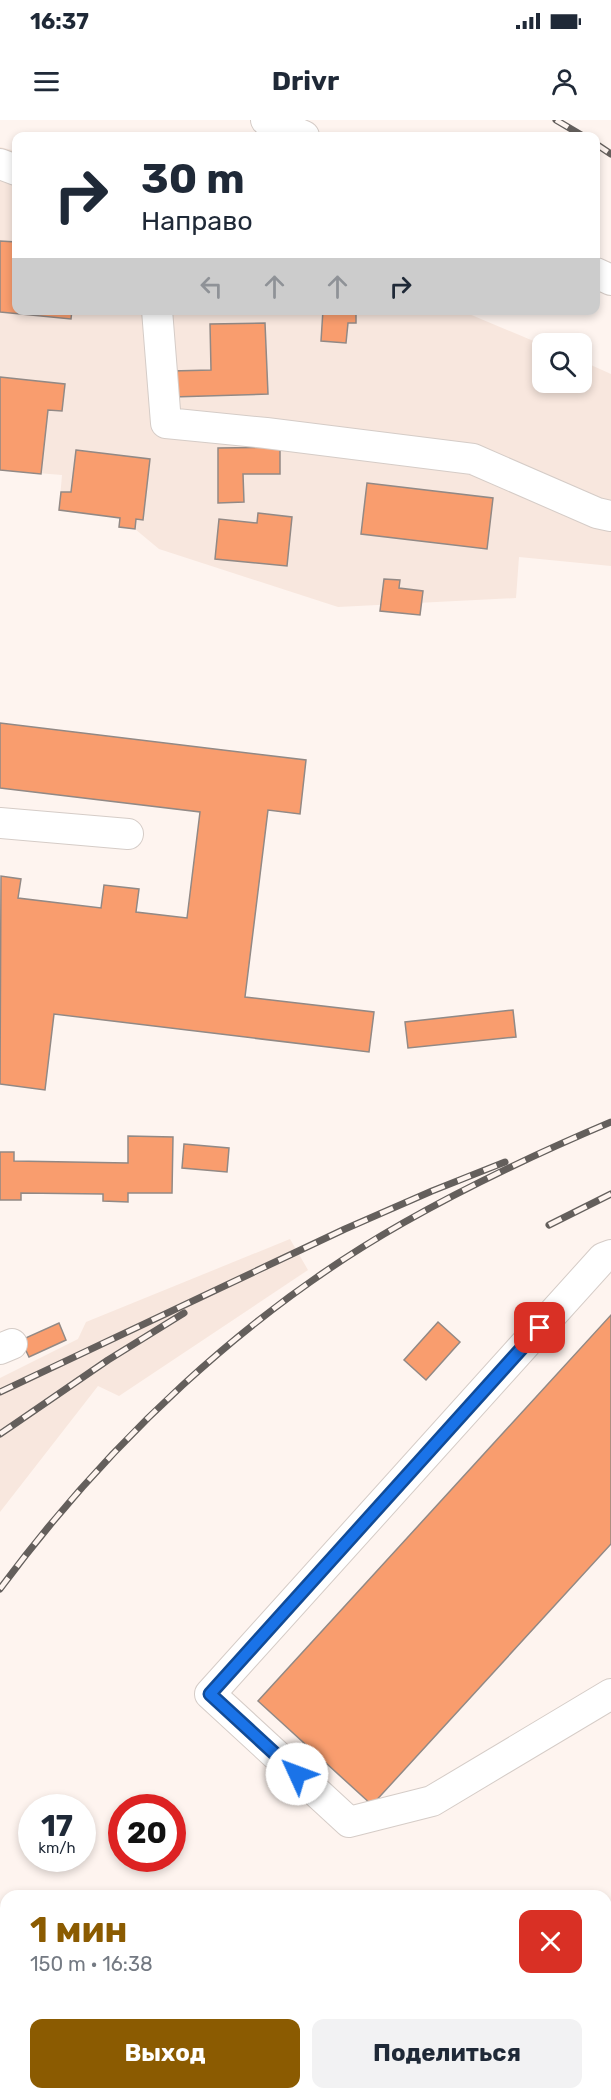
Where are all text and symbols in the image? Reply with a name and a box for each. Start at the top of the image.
text: 16:37 [30,8,89,35]
icon: menu [30,65,63,98]
text: Drivr [272,65,339,97]
icon: person [548,65,581,98]
text: 30 m [141,154,245,204]
icon: right [42,156,120,234]
text: Направо [141,205,253,237]
icon: left [195,270,228,303]
icon: ahead [258,270,291,303]
icon: ahead [321,270,354,303]
icon: right [384,270,417,303]
map controls [532,333,592,393]
button: search [532,333,592,393]
pin [514,1302,565,1353]
icon: arrive [523,1311,556,1344]
position arrow [265,1742,329,1806]
speed limit sign: 20 [108,1794,186,1872]
text: 17 [41,1808,73,1844]
text: km/h [38,1839,76,1857]
text: 1 мин [30,1908,128,1951]
button: close [519,1910,582,1973]
text: 150 m · 16:38 [30,1952,153,1976]
button: Выход [30,2019,300,2088]
button: Поделиться [312,2019,582,2088]

